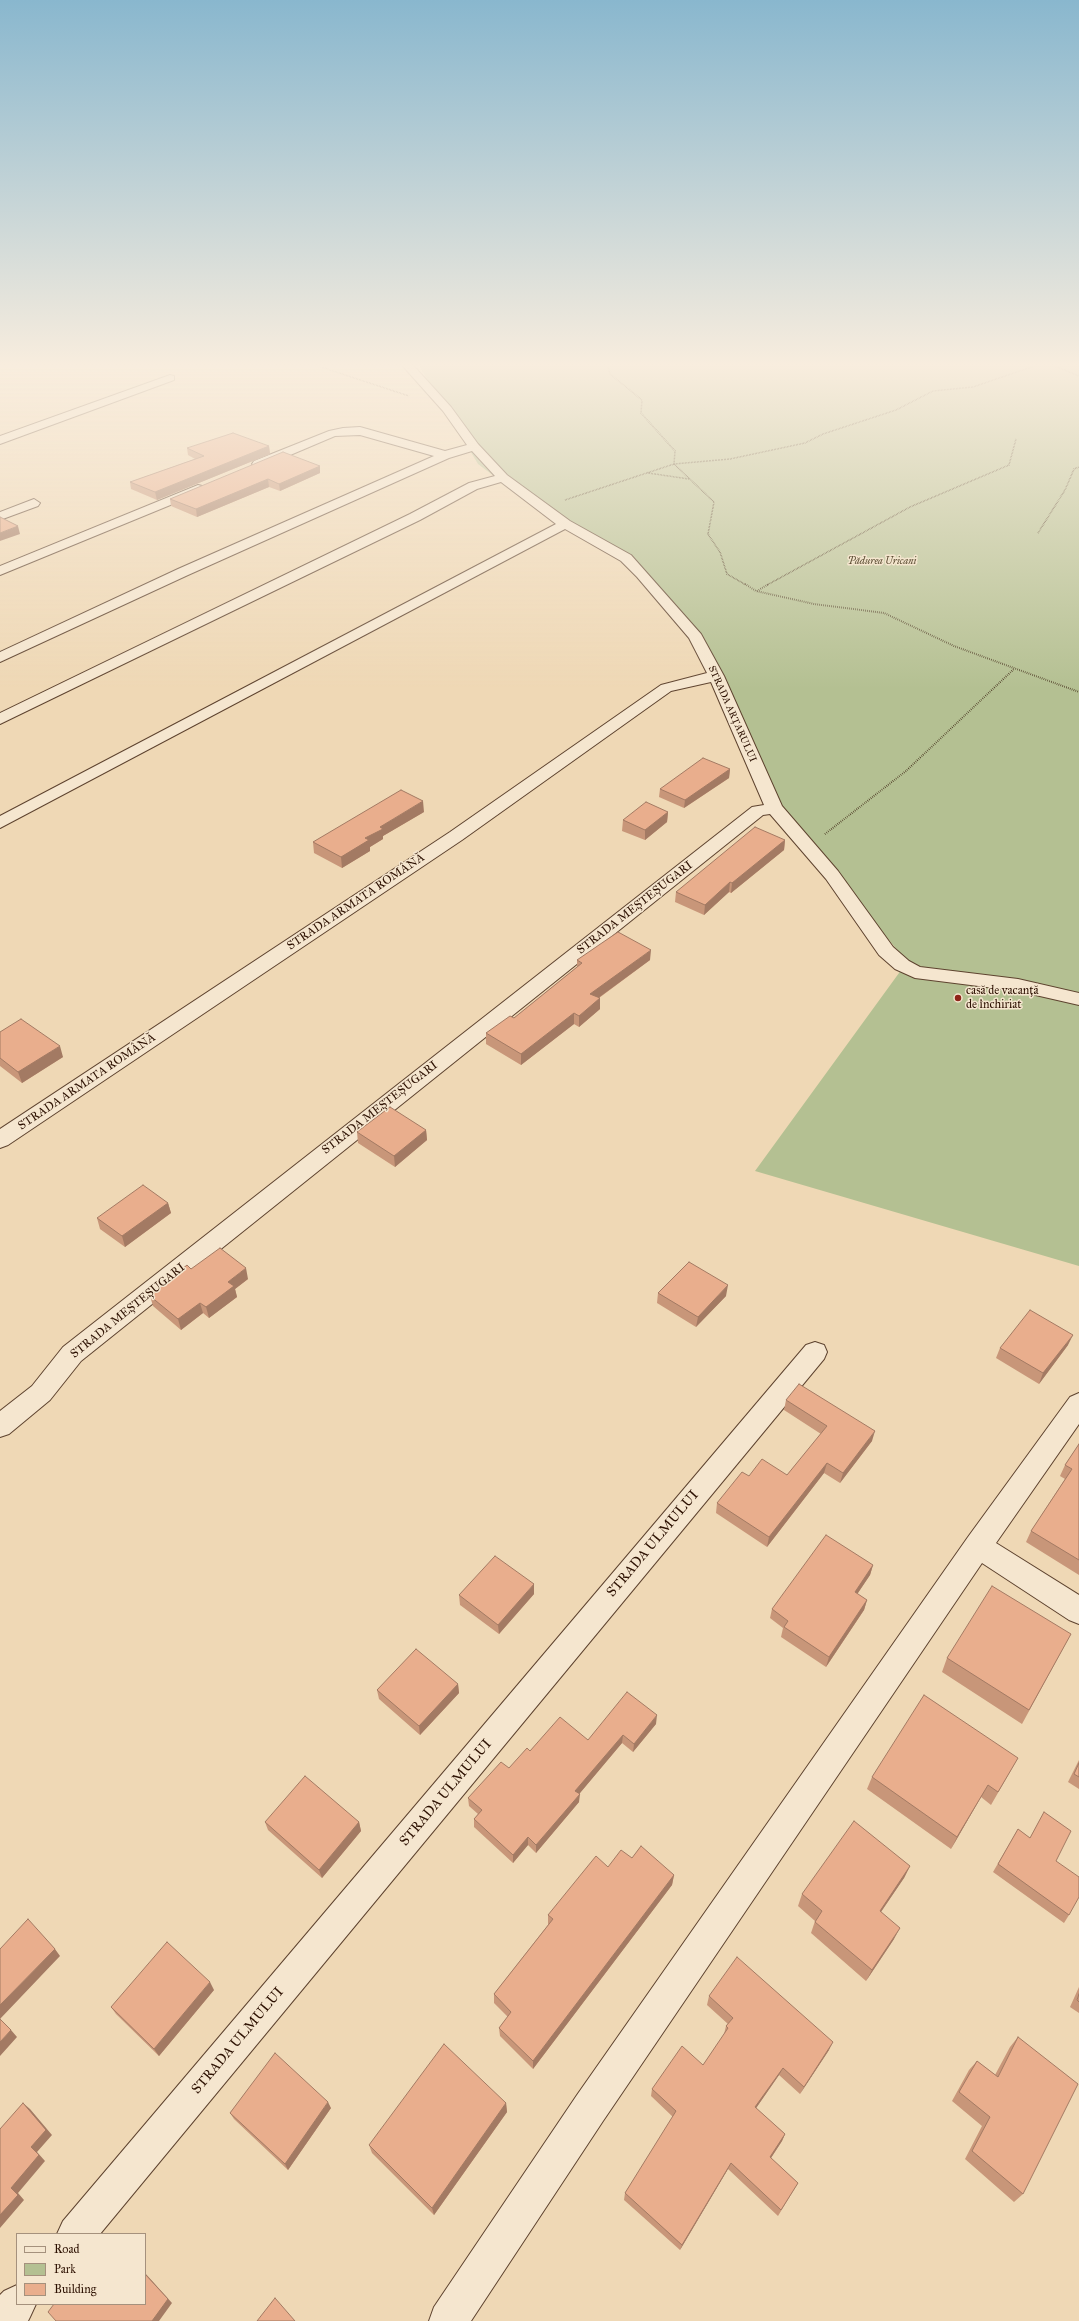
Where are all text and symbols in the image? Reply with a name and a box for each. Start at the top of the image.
park label: Pădurea Uricani [848,556,916,568]
street label: STRADA ARȚARULUI [705,664,759,764]
street label: STRADA ARMATA ROMÂNĂ [285,851,427,953]
street label: STRADA MEȘTEȘUGARI [574,858,696,958]
place label: casă de vacanță de închiriat [966,984,1039,1012]
marker: casă de vacanță de închiriat [953,993,963,1003]
street label: STRADA ARMATA ROMÂNĂ [16,1031,158,1133]
street label: STRADA MEȘTEȘUGARI [319,1058,441,1158]
street label: STRADA MEȘTEȘUGARI [68,1260,188,1362]
street label: STRADA ULMULUI [603,1487,703,1601]
street label: STRADA ULMULUI [396,1736,496,1850]
street label: STRADA ULMULUI [188,1984,288,2098]
legend [16,2233,146,2305]
text: Road [54,2242,80,2256]
text: Park [54,2262,76,2276]
text: Building [54,2282,96,2296]

